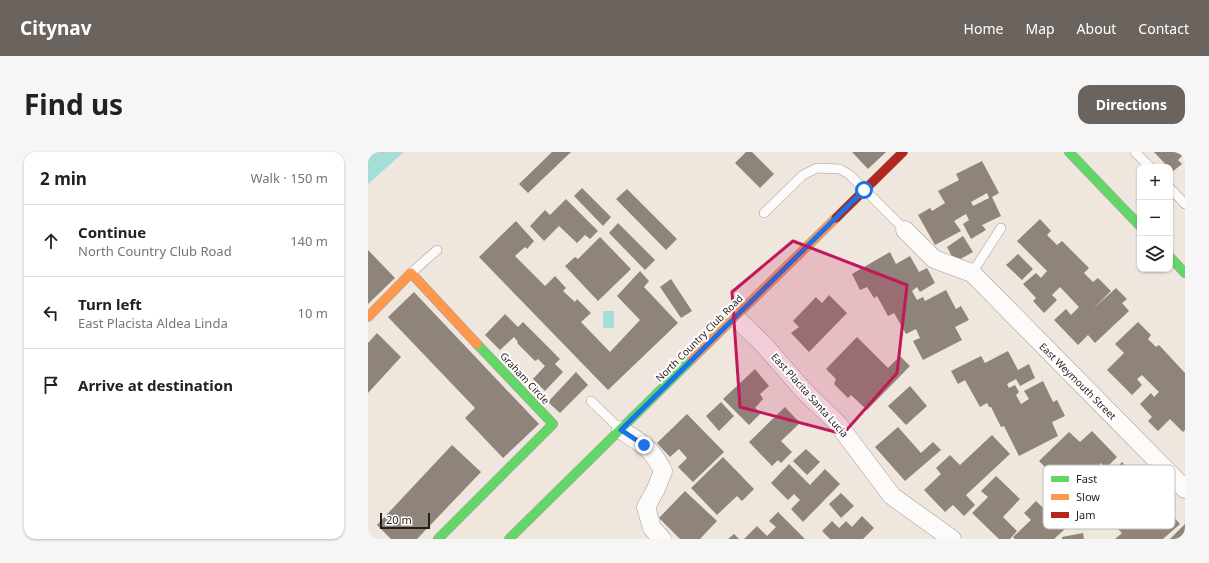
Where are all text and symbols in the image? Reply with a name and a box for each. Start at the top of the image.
text: Citynav [20,15,92,41]
text: Home [964,19,1003,38]
text: Map [1025,19,1055,38]
text: About [1077,19,1116,38]
text: Contact [1138,19,1189,38]
text: Find us [24,85,123,123]
button: Directions [1078,85,1185,124]
map controls [1137,164,1173,272]
button: + [1137,164,1173,200]
text: 2 min [40,167,87,190]
text: Walk · 150 m [250,169,328,187]
route start [855,181,873,199]
button: − [1137,200,1173,236]
text: Continue [78,222,146,242]
icon: ahead [40,230,62,252]
text: 140 m [290,232,328,250]
button: layers [1137,236,1173,272]
text: North Country Club Road [78,242,232,260]
street label: North Country Club Road [652,291,746,385]
text: Turn left [78,294,142,314]
icon: left [40,302,62,324]
text: 10 m [298,304,328,322]
text: East Placista Aldea Linda [78,314,228,332]
street label: East Weymouth Street [1036,339,1120,423]
street label: Graham Circle [497,349,553,407]
street label: East Placita Santa Lucia [768,350,852,440]
icon: arrive [40,374,62,396]
text: Arrive at destination [78,375,233,395]
route end [635,436,653,454]
legend [1043,465,1175,529]
text: Fast [1076,471,1097,486]
text: Slow [1076,489,1100,504]
text: Jam [1075,507,1095,522]
scale bar [380,511,430,530]
text: 20 m [386,512,412,527]

